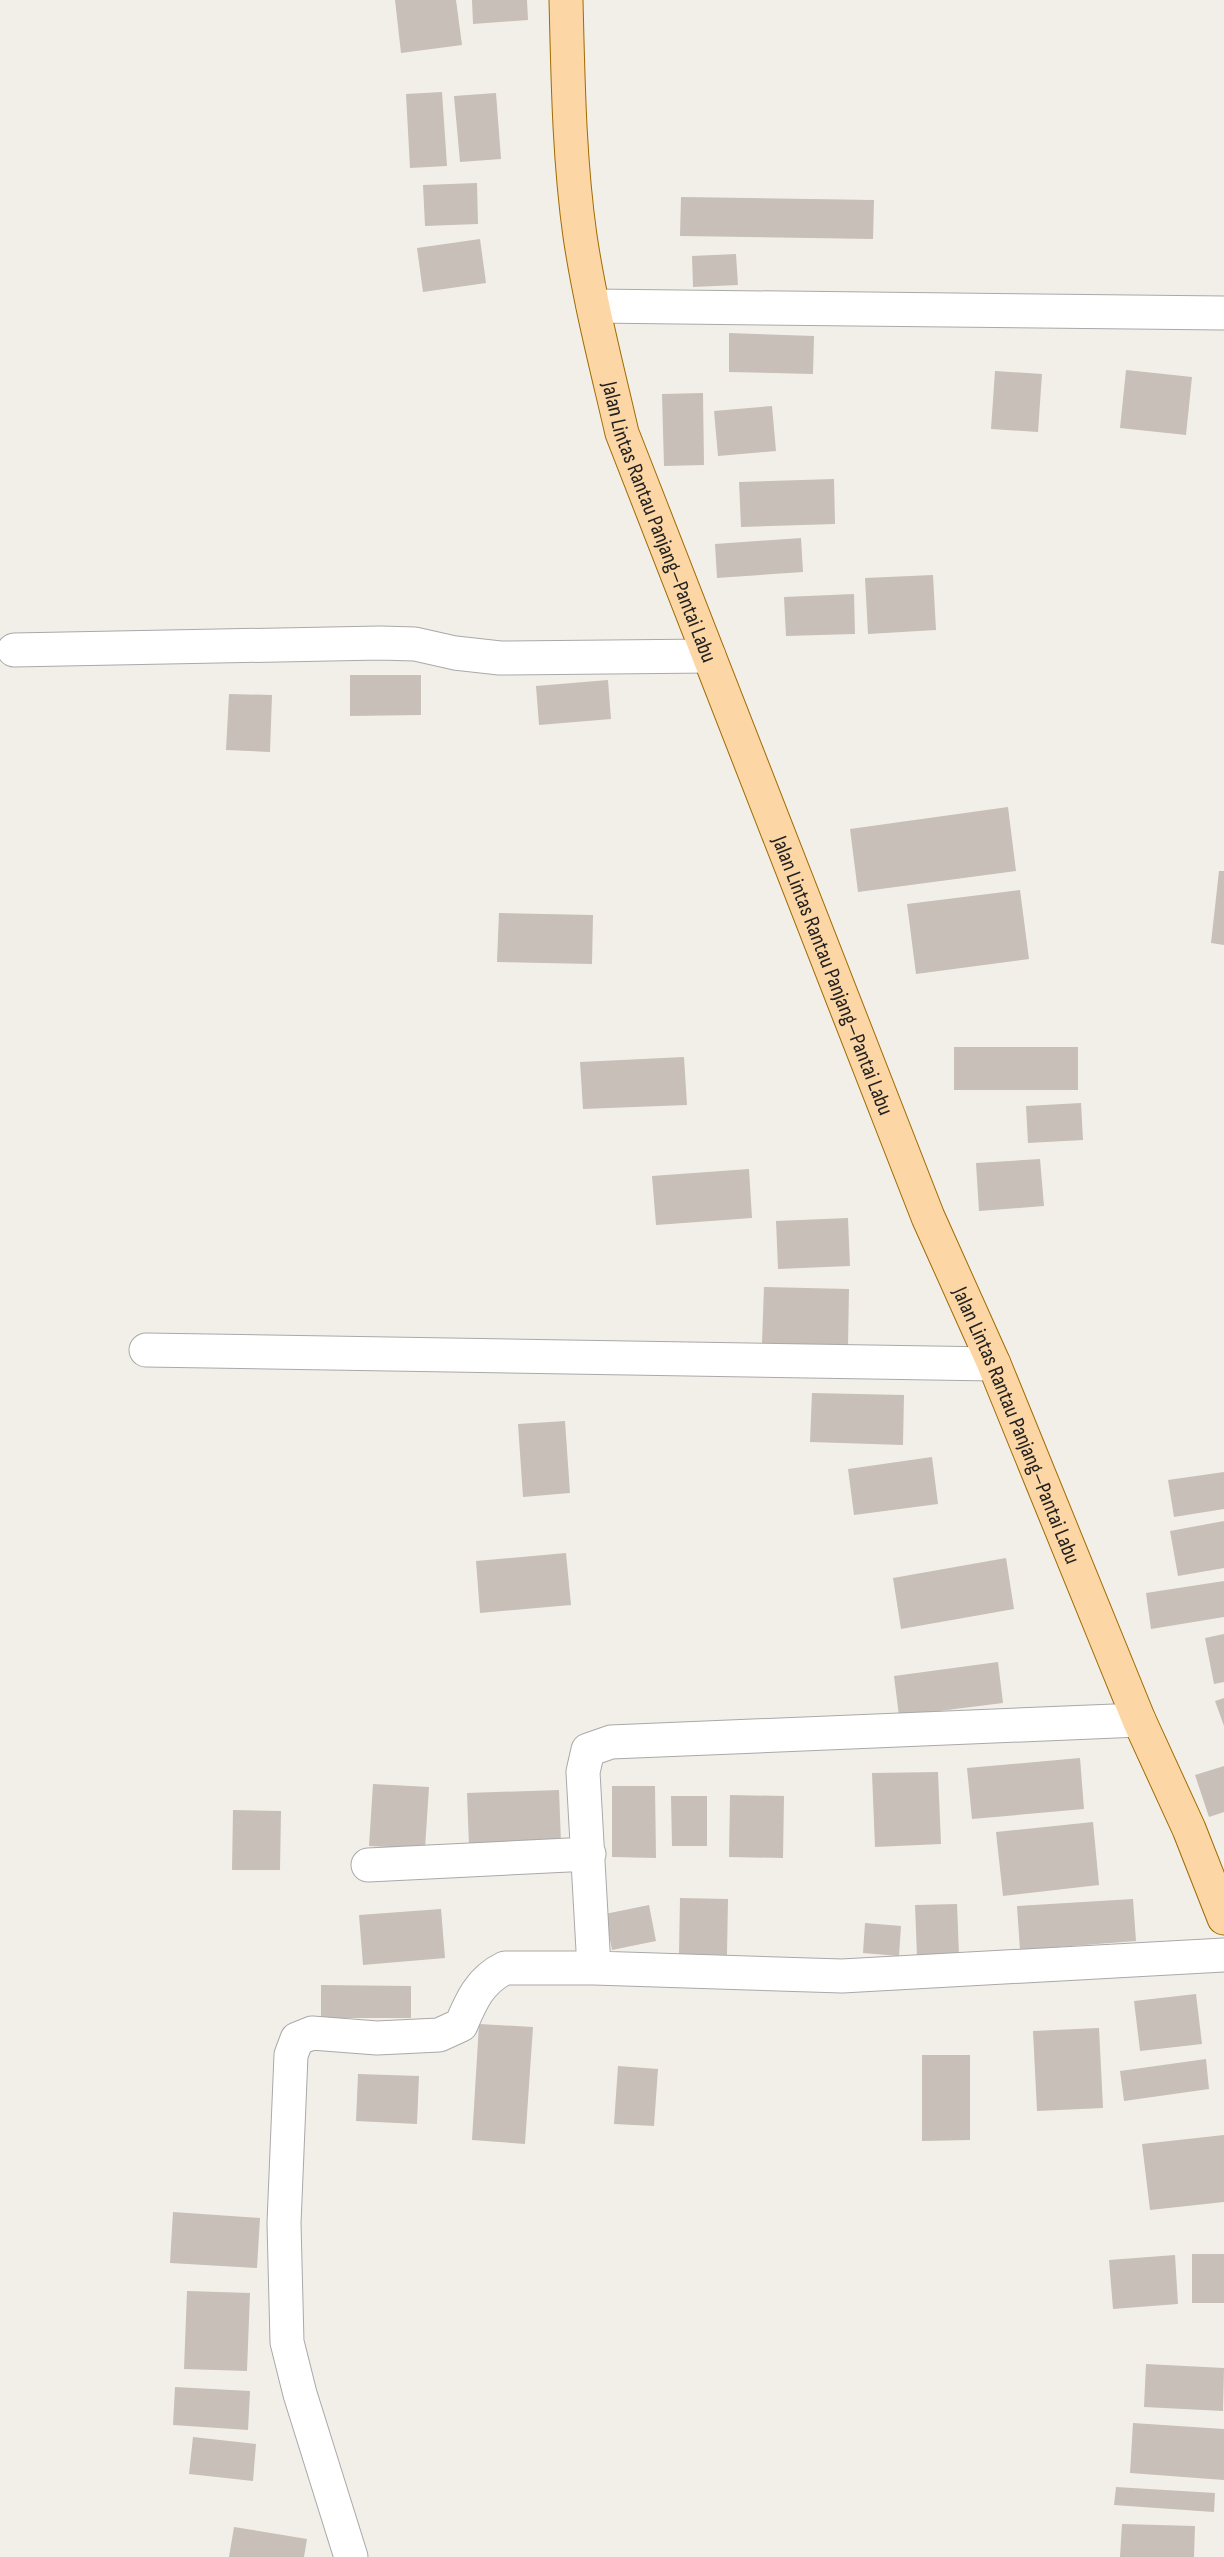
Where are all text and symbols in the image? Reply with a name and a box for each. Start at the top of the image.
street label: Jalan Lintas Rantau Panjang–Pantai Labu [595,378,722,666]
street label: Jalan Lintas Rantau Panjang–Pantai Labu [765,831,899,1119]
street label: Jalan Lintas Rantau Panjang–Pantai Labu [946,1282,1086,1568]

